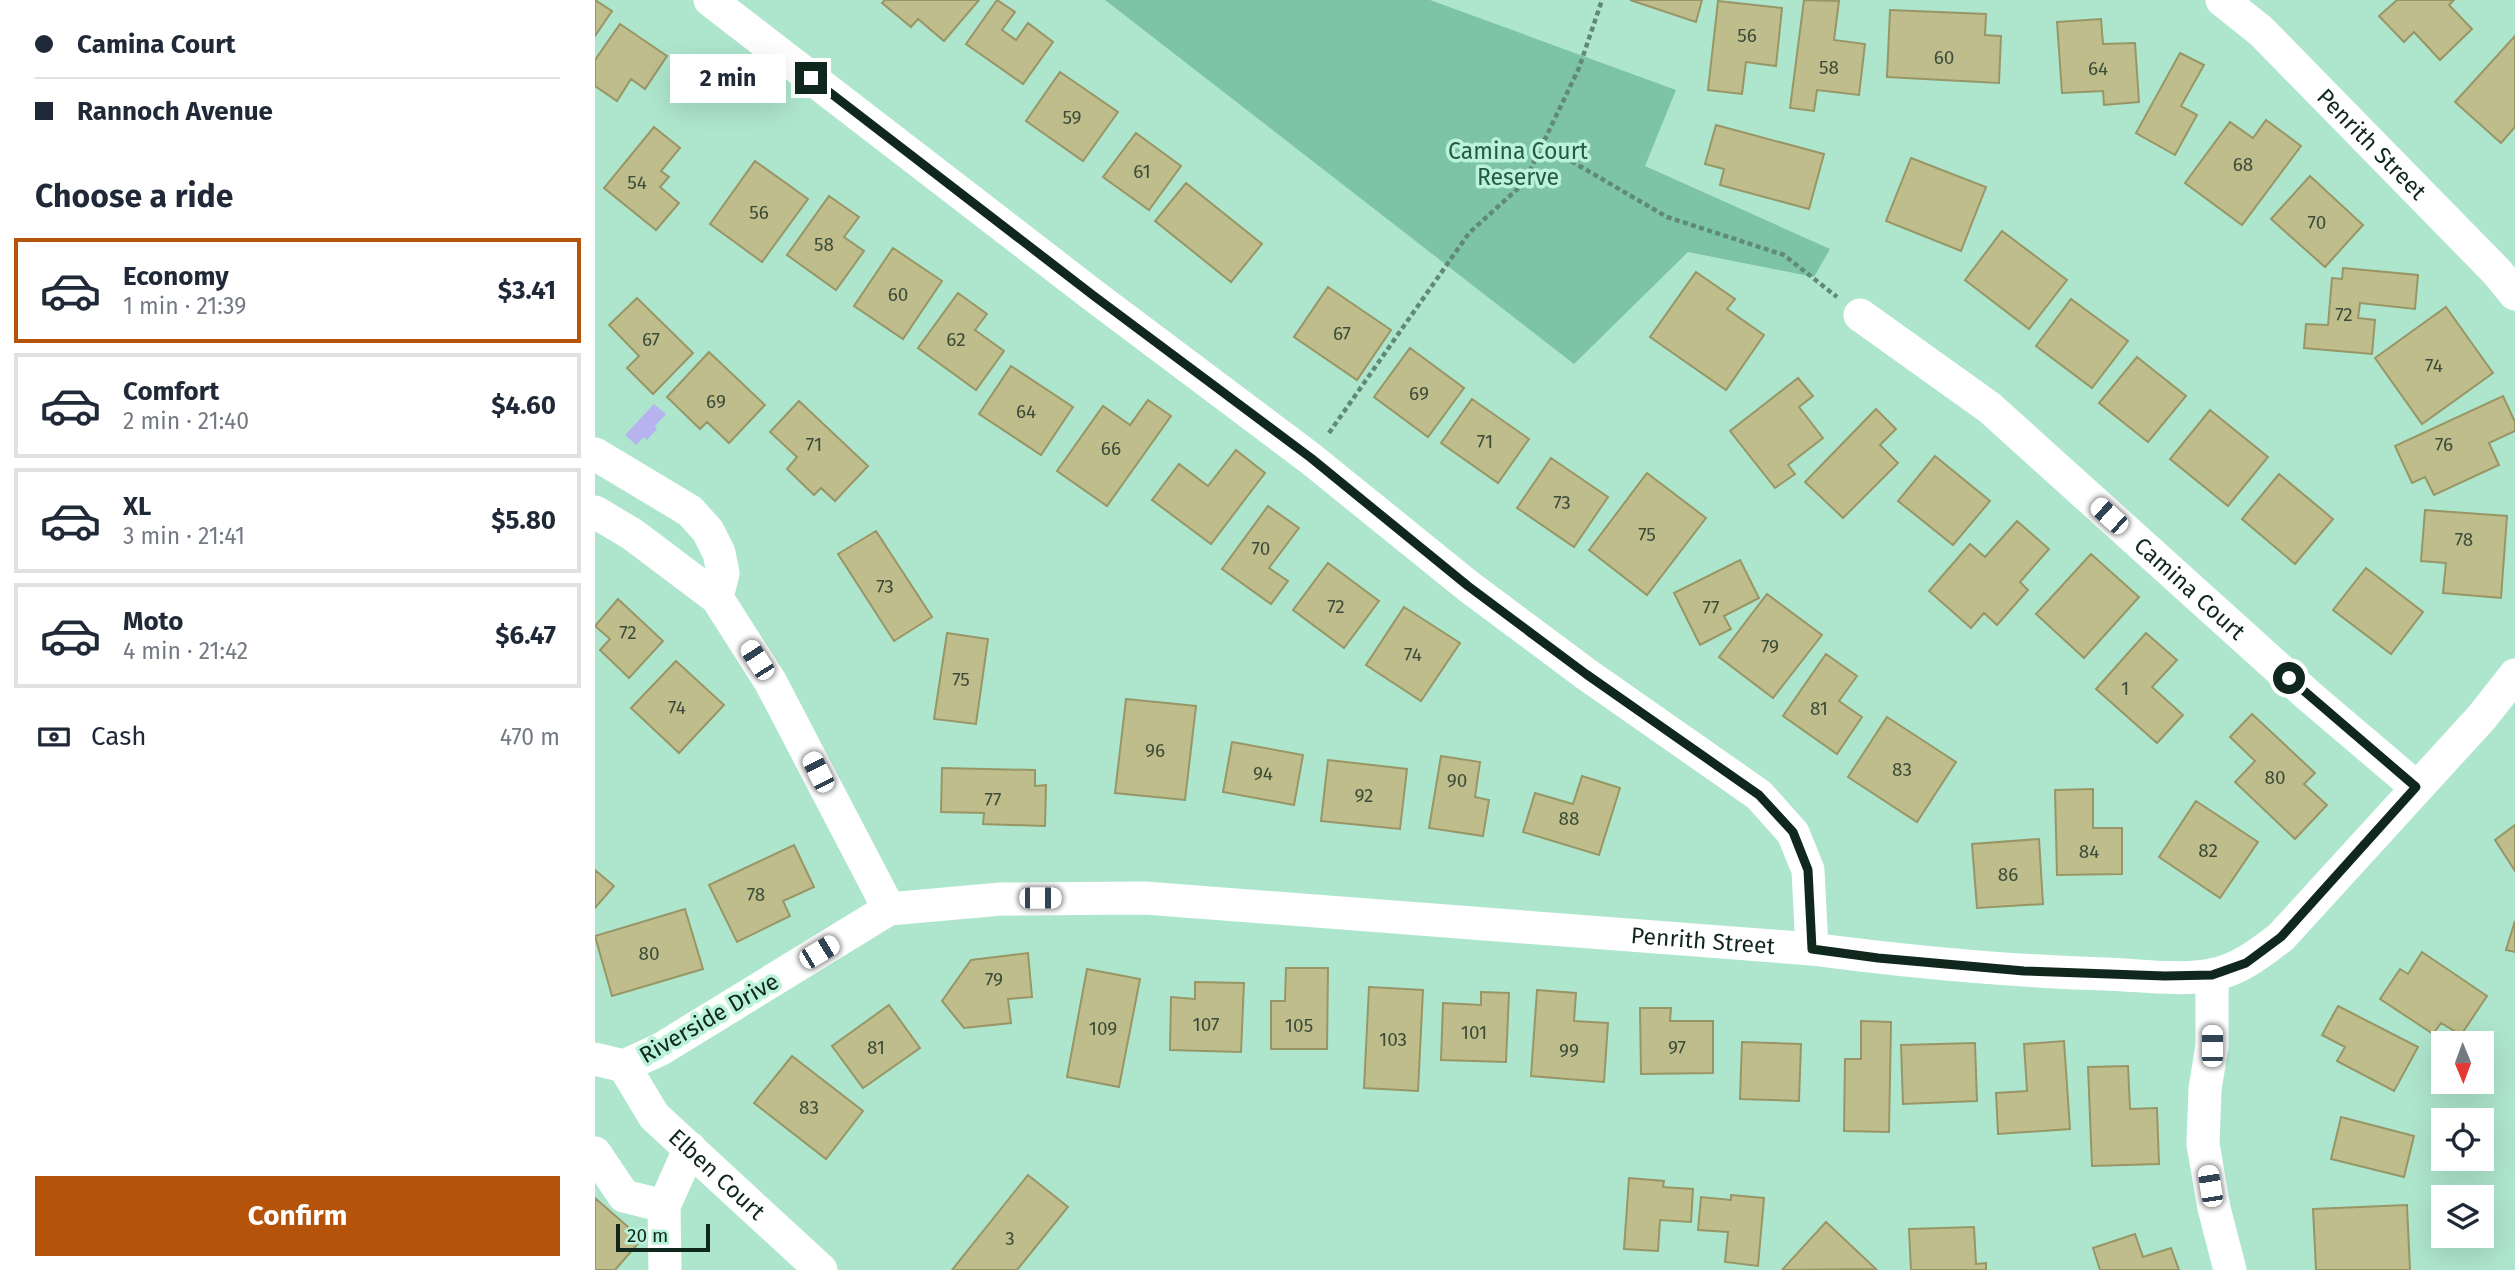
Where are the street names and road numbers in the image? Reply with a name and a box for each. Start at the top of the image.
street label: Penrith Street [2311,83,2433,206]
street label: Camina Court [2128,531,2252,646]
street label: Penrith Street [1630,921,1777,960]
street label: Riverside Drive [634,967,784,1069]
street label: Elben Court [663,1123,772,1226]

